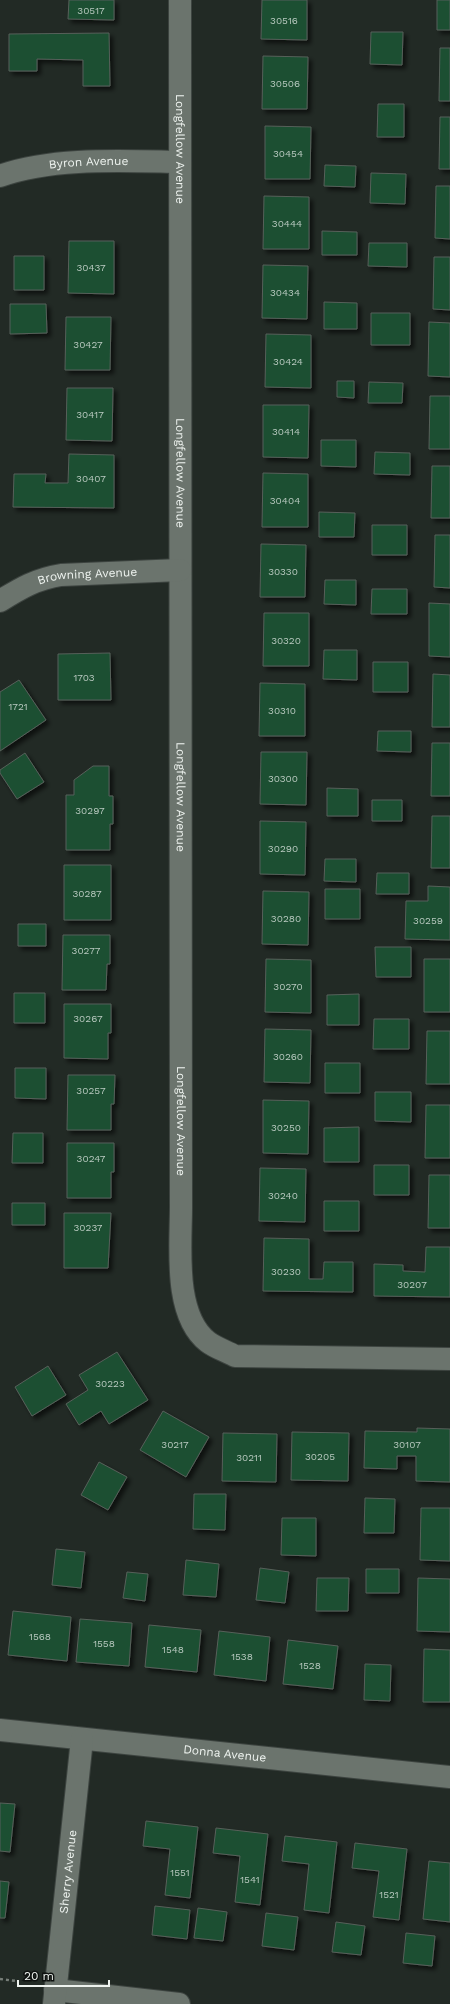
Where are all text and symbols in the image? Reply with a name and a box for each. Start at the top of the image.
house number: 30517 [77,5,105,16]
house number: 30516 [270,15,298,26]
house number: 30506 [270,78,300,89]
street label: Longfellow Avenue [173,94,187,204]
house number: 30454 [273,148,303,159]
street label: Byron Avenue [48,154,128,172]
house number: 30444 [272,218,302,229]
house number: 30437 [76,262,106,273]
house number: 30434 [270,287,300,298]
house number: 30427 [73,339,103,350]
house number: 30424 [273,356,303,367]
house number: 30417 [76,409,104,420]
street label: Longfellow Avenue [173,418,187,528]
house number: 30414 [272,426,300,437]
house number: 30407 [76,473,106,484]
house number: 30404 [270,495,300,506]
street label: Browning Avenue [36,565,138,588]
house number: 30330 [268,566,298,577]
house number: 30320 [271,635,301,646]
house number: 1703 [73,672,95,683]
house number: 1721 [8,701,28,712]
house number: 30310 [268,705,296,716]
street label: Longfellow Avenue [174,742,188,852]
house number: 30300 [268,773,298,784]
house number: 30297 [75,805,105,816]
house number: 30290 [268,843,298,854]
house number: 30287 [72,888,102,899]
house number: 30280 [271,913,301,924]
house number: 30259 [413,915,443,926]
house number: 30277 [72,945,101,956]
house number: 30270 [273,981,303,992]
house number: 30267 [73,1013,103,1024]
house number: 30260 [273,1051,303,1062]
street label: Longfellow Avenue [174,1066,188,1176]
house number: 30257 [76,1085,106,1096]
house number: 30250 [271,1122,301,1133]
house number: 30247 [77,1153,106,1164]
house number: 30240 [268,1190,298,1201]
house number: 30237 [74,1222,103,1233]
house number: 30230 [271,1266,301,1277]
house number: 30207 [397,1279,427,1290]
house number: 30223 [95,1378,125,1389]
house number: 30217 [161,1439,189,1450]
house number: 30107 [393,1439,421,1450]
house number: 30205 [305,1451,335,1462]
house number: 30211 [236,1452,262,1463]
house number: 1568 [29,1631,51,1642]
house number: 1558 [93,1638,115,1649]
house number: 1548 [162,1644,184,1655]
house number: 1538 [231,1651,253,1662]
house number: 1528 [299,1660,321,1671]
street label: Donna Avenue [183,1742,267,1765]
street label: Sherry Avenue [57,1829,79,1914]
house number: 1551 [170,1867,190,1878]
house number: 1541 [240,1874,260,1885]
house number: 1521 [379,1889,399,1900]
scale bar [18,1962,109,1988]
text: 20 m [24,1969,54,1983]

